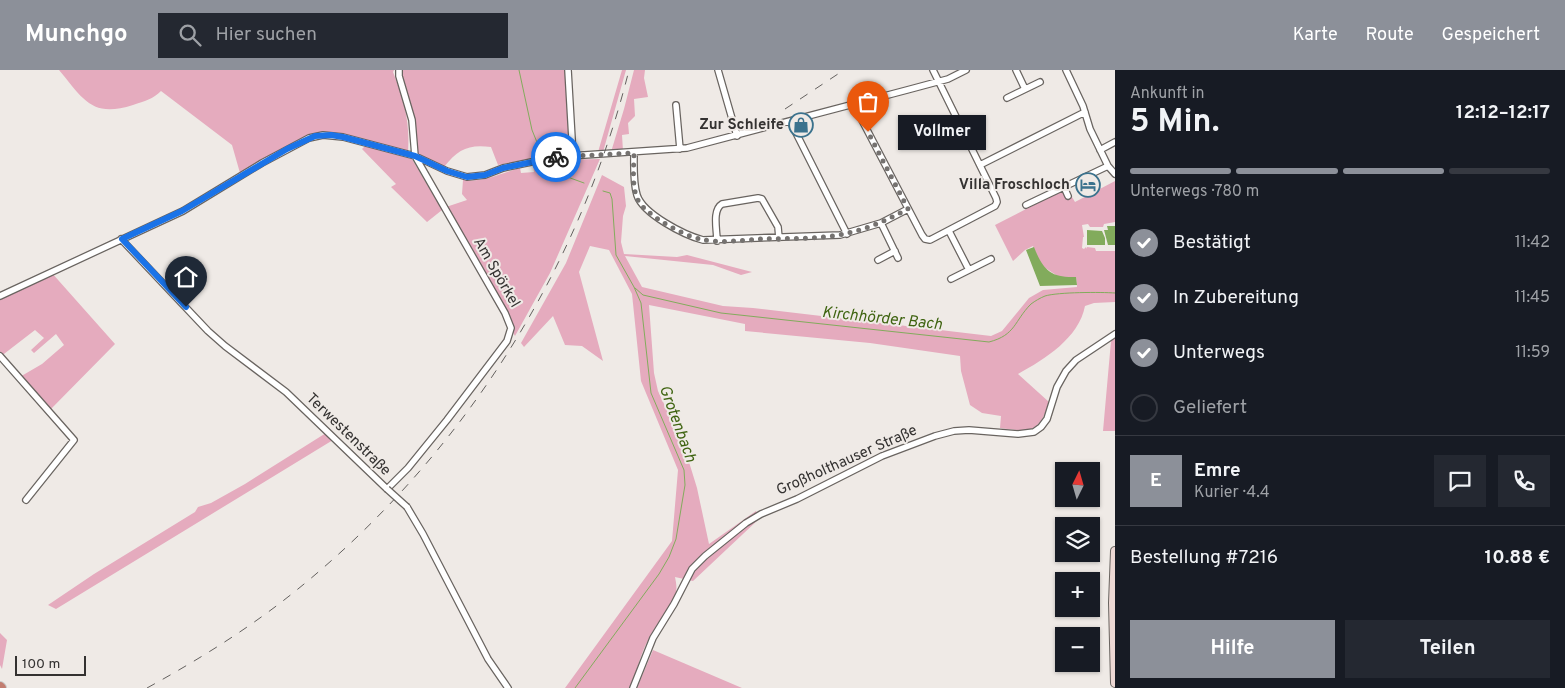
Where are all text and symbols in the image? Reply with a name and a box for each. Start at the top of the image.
search box [158,13,508,58]
text: Munchgo [25,20,128,50]
icon: search [176,21,204,49]
text: Hier suchen [216,23,317,47]
text: Karte [1293,24,1338,47]
text: Route [1366,24,1414,47]
text: Gespeichert [1442,24,1540,47]
pin [847,81,889,132]
text: Ankunft in [1130,84,1205,104]
icon: bag [854,88,882,116]
text: 12:12–12:17 [1456,101,1550,125]
text: 5 Min. [1130,103,1219,143]
shop icon: Zur Schleife [788,112,814,138]
callout: Vollmer [898,114,986,150]
place label: Zur Schleife [699,116,784,135]
text: Vollmer [913,122,971,142]
courier [531,132,581,182]
icon: bike [542,143,570,171]
hotel icon: Villa Froschloch [1075,172,1101,198]
place label: Villa Froschloch [959,176,1070,195]
text: Unterwegs · 780 m [1130,182,1259,202]
icon: check [1130,229,1158,257]
text: Bestätigt [1173,231,1251,255]
text: 11:42 [1515,233,1550,253]
street label: Am Spörkel [468,235,524,311]
pin [165,256,207,307]
icon: home [172,263,200,291]
icon: check [1130,284,1158,312]
text: In Zubereitung [1173,286,1299,310]
text: 11:45 [1515,288,1550,308]
water label: Kirchhörder Bach [821,303,943,335]
icon: check [1130,339,1158,367]
text: Unterwegs [1173,341,1265,365]
text: 11:59 [1515,343,1550,363]
water label: Grotenbach [654,383,700,466]
street label: Terwestenstraße [302,390,394,480]
text: Geliefert [1173,396,1247,420]
street label: Großholthauser Straße [774,421,920,501]
button: chat [1434,455,1486,507]
button: phone [1498,455,1550,507]
text: Emre [1194,459,1241,483]
north arrow [1055,462,1100,508]
map controls [1055,462,1100,672]
text: E [1150,469,1162,493]
text: Kurier · 4.4 [1194,483,1270,503]
button: layers [1055,517,1100,562]
text: Bestellung #7216 [1130,546,1278,570]
text: 10.88 € [1485,546,1550,570]
button: + [1055,572,1100,617]
button: Hilfe [1130,620,1335,678]
button: Teilen [1345,620,1550,678]
button: − [1055,627,1100,672]
scale bar [15,653,86,676]
text: 100 m [22,656,60,673]

